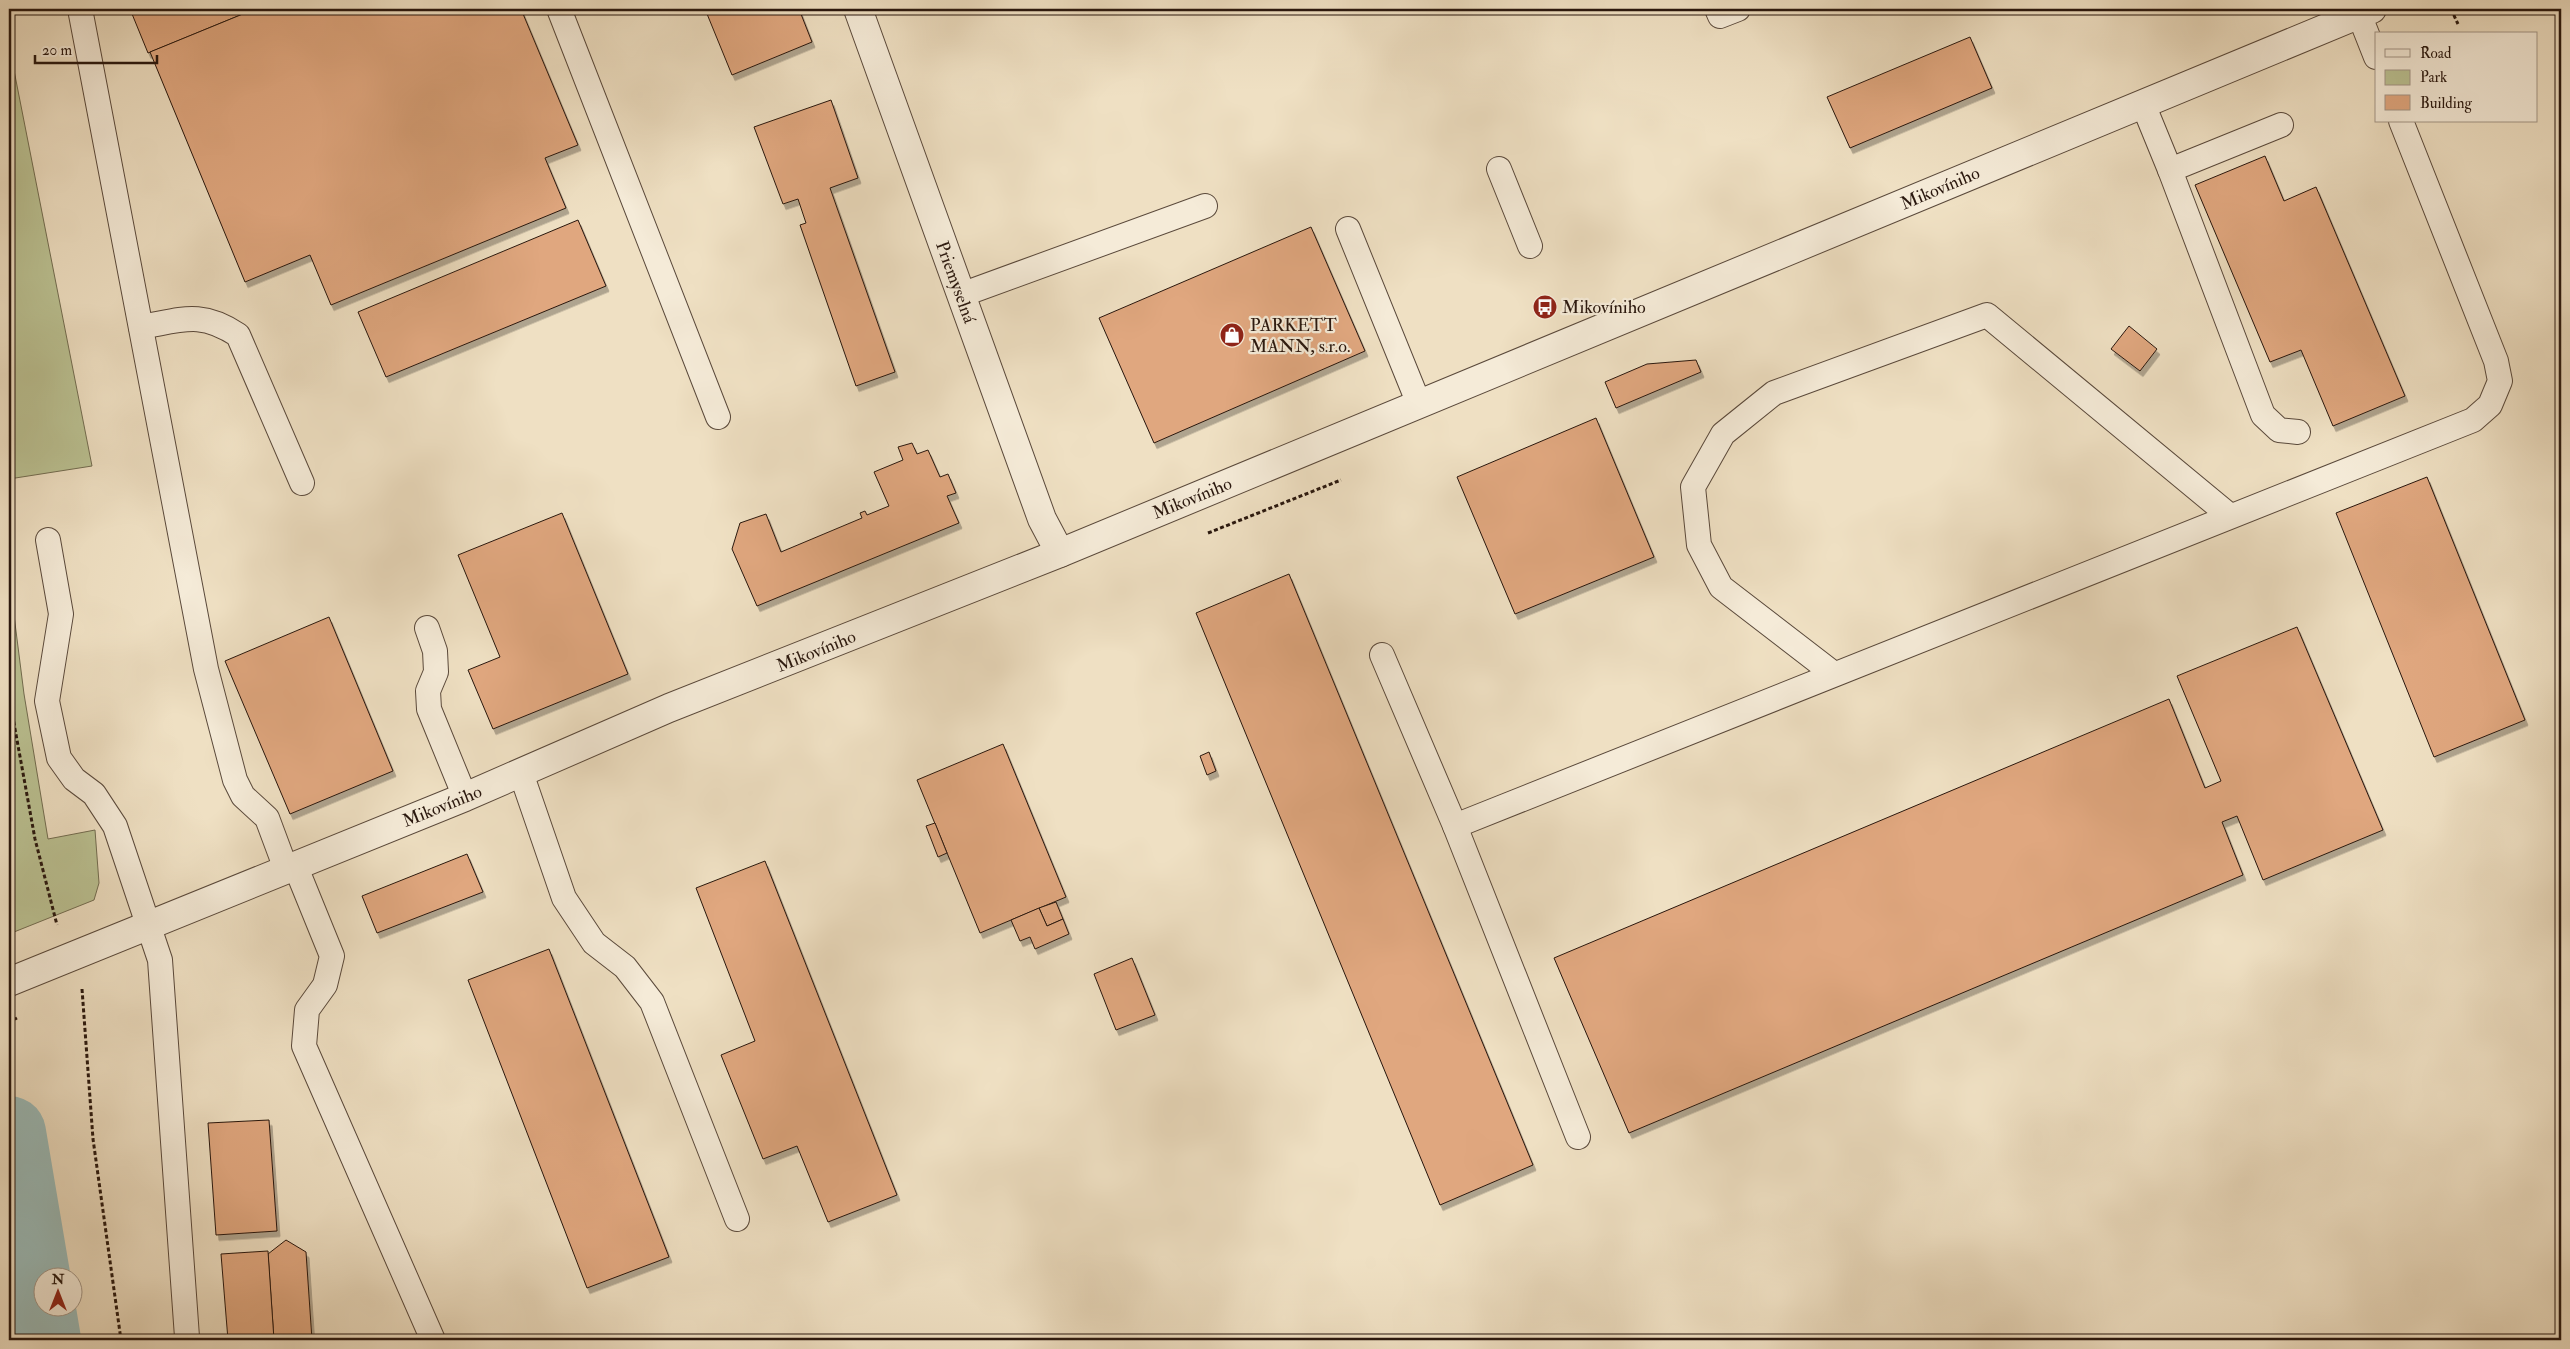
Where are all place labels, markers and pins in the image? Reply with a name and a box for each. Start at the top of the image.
bus stop icon: Mikovíniho [1532,294,1558,320]
place label: Mikovíniho [1562,296,1646,319]
place label: PARKETT MANN, s.r.o. [1250,314,1350,358]
shop icon: PARKETT MANN, s.r.o. [1219,322,1245,348]

